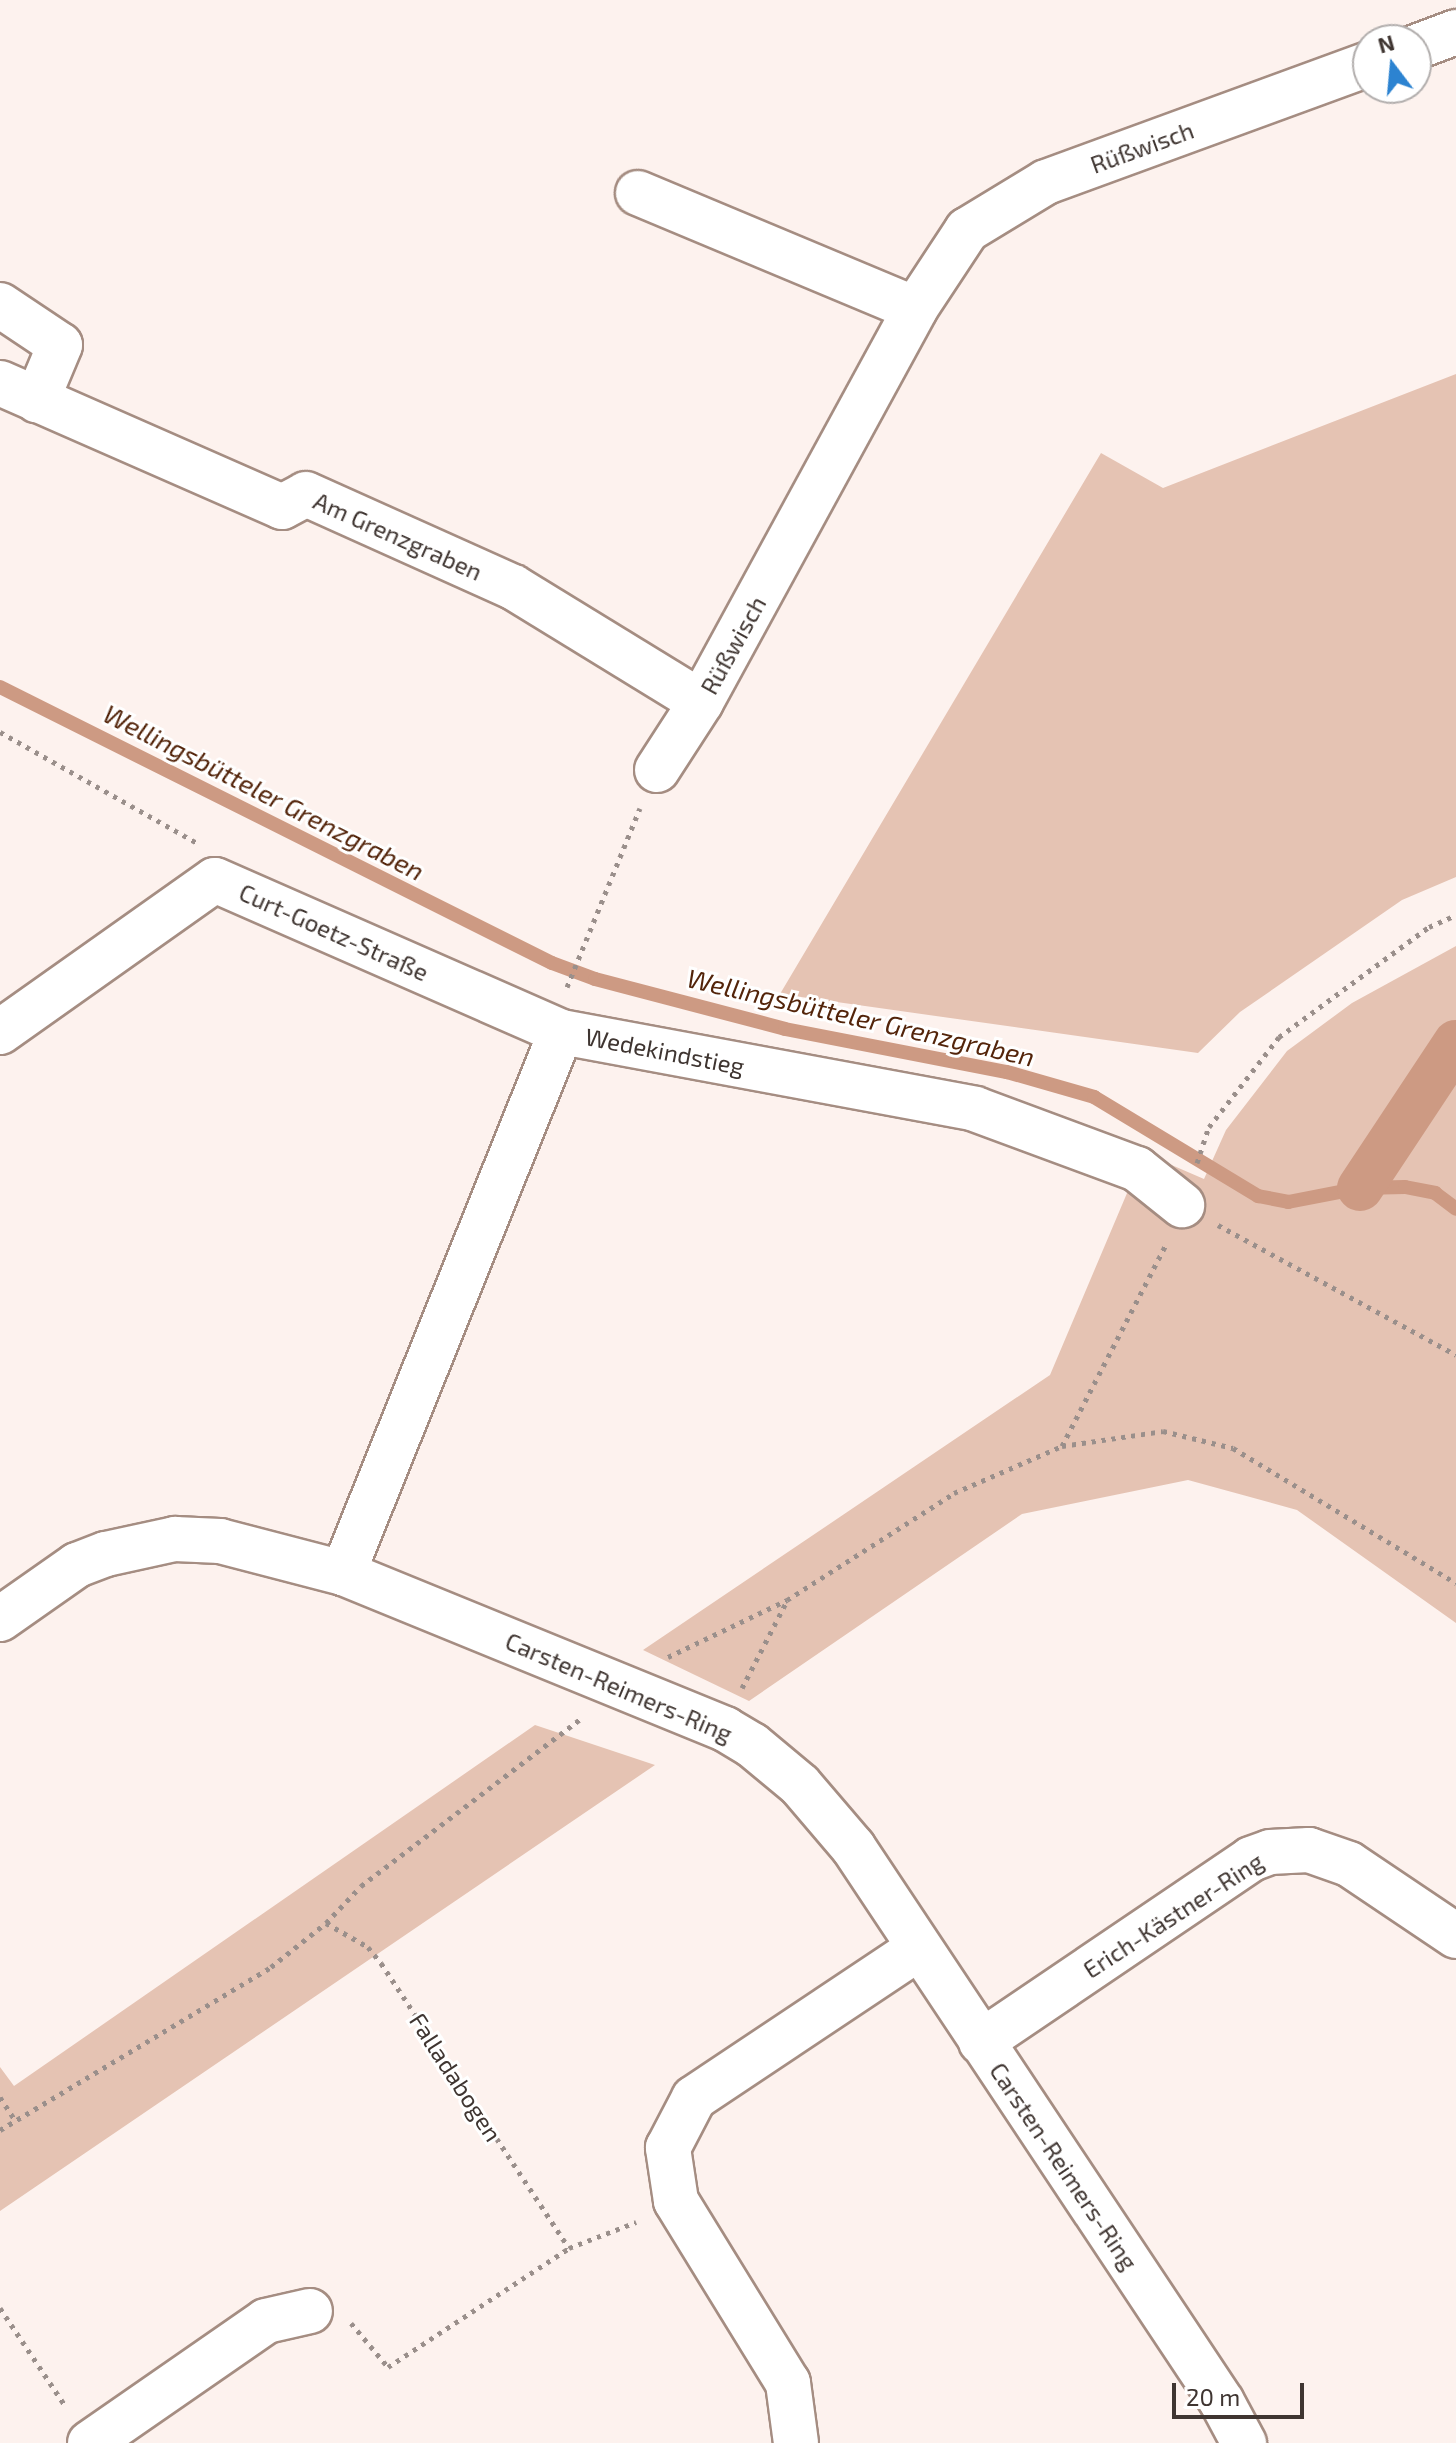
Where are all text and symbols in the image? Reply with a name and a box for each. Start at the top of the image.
north arrow [1352,24,1432,104]
text: N [1375,28,1397,58]
street label: Rüßwisch [1086,115,1198,179]
street label: Am Grenzgraben [309,486,487,586]
street label: Rüßwisch [694,591,772,699]
water label: Wellingsbütteler Grenzgraben [98,697,430,887]
street label: Curt-Goetz-Straße [235,877,433,987]
water label: Wellingsbütteler Grenzgraben [684,962,1038,1072]
street label: Wedekindstieg [583,1021,747,1081]
street label: Carsten-Reimers-Ring [501,1626,737,1748]
street label: Erich-Kästner-Ring [1078,1846,1268,1984]
street label: Falladabogen [404,2007,508,2147]
street label: Carsten-Reimers-Ring [984,2057,1144,2275]
scale bar [1176,2367,1308,2417]
text: 20 m [1186,2382,1240,2411]

